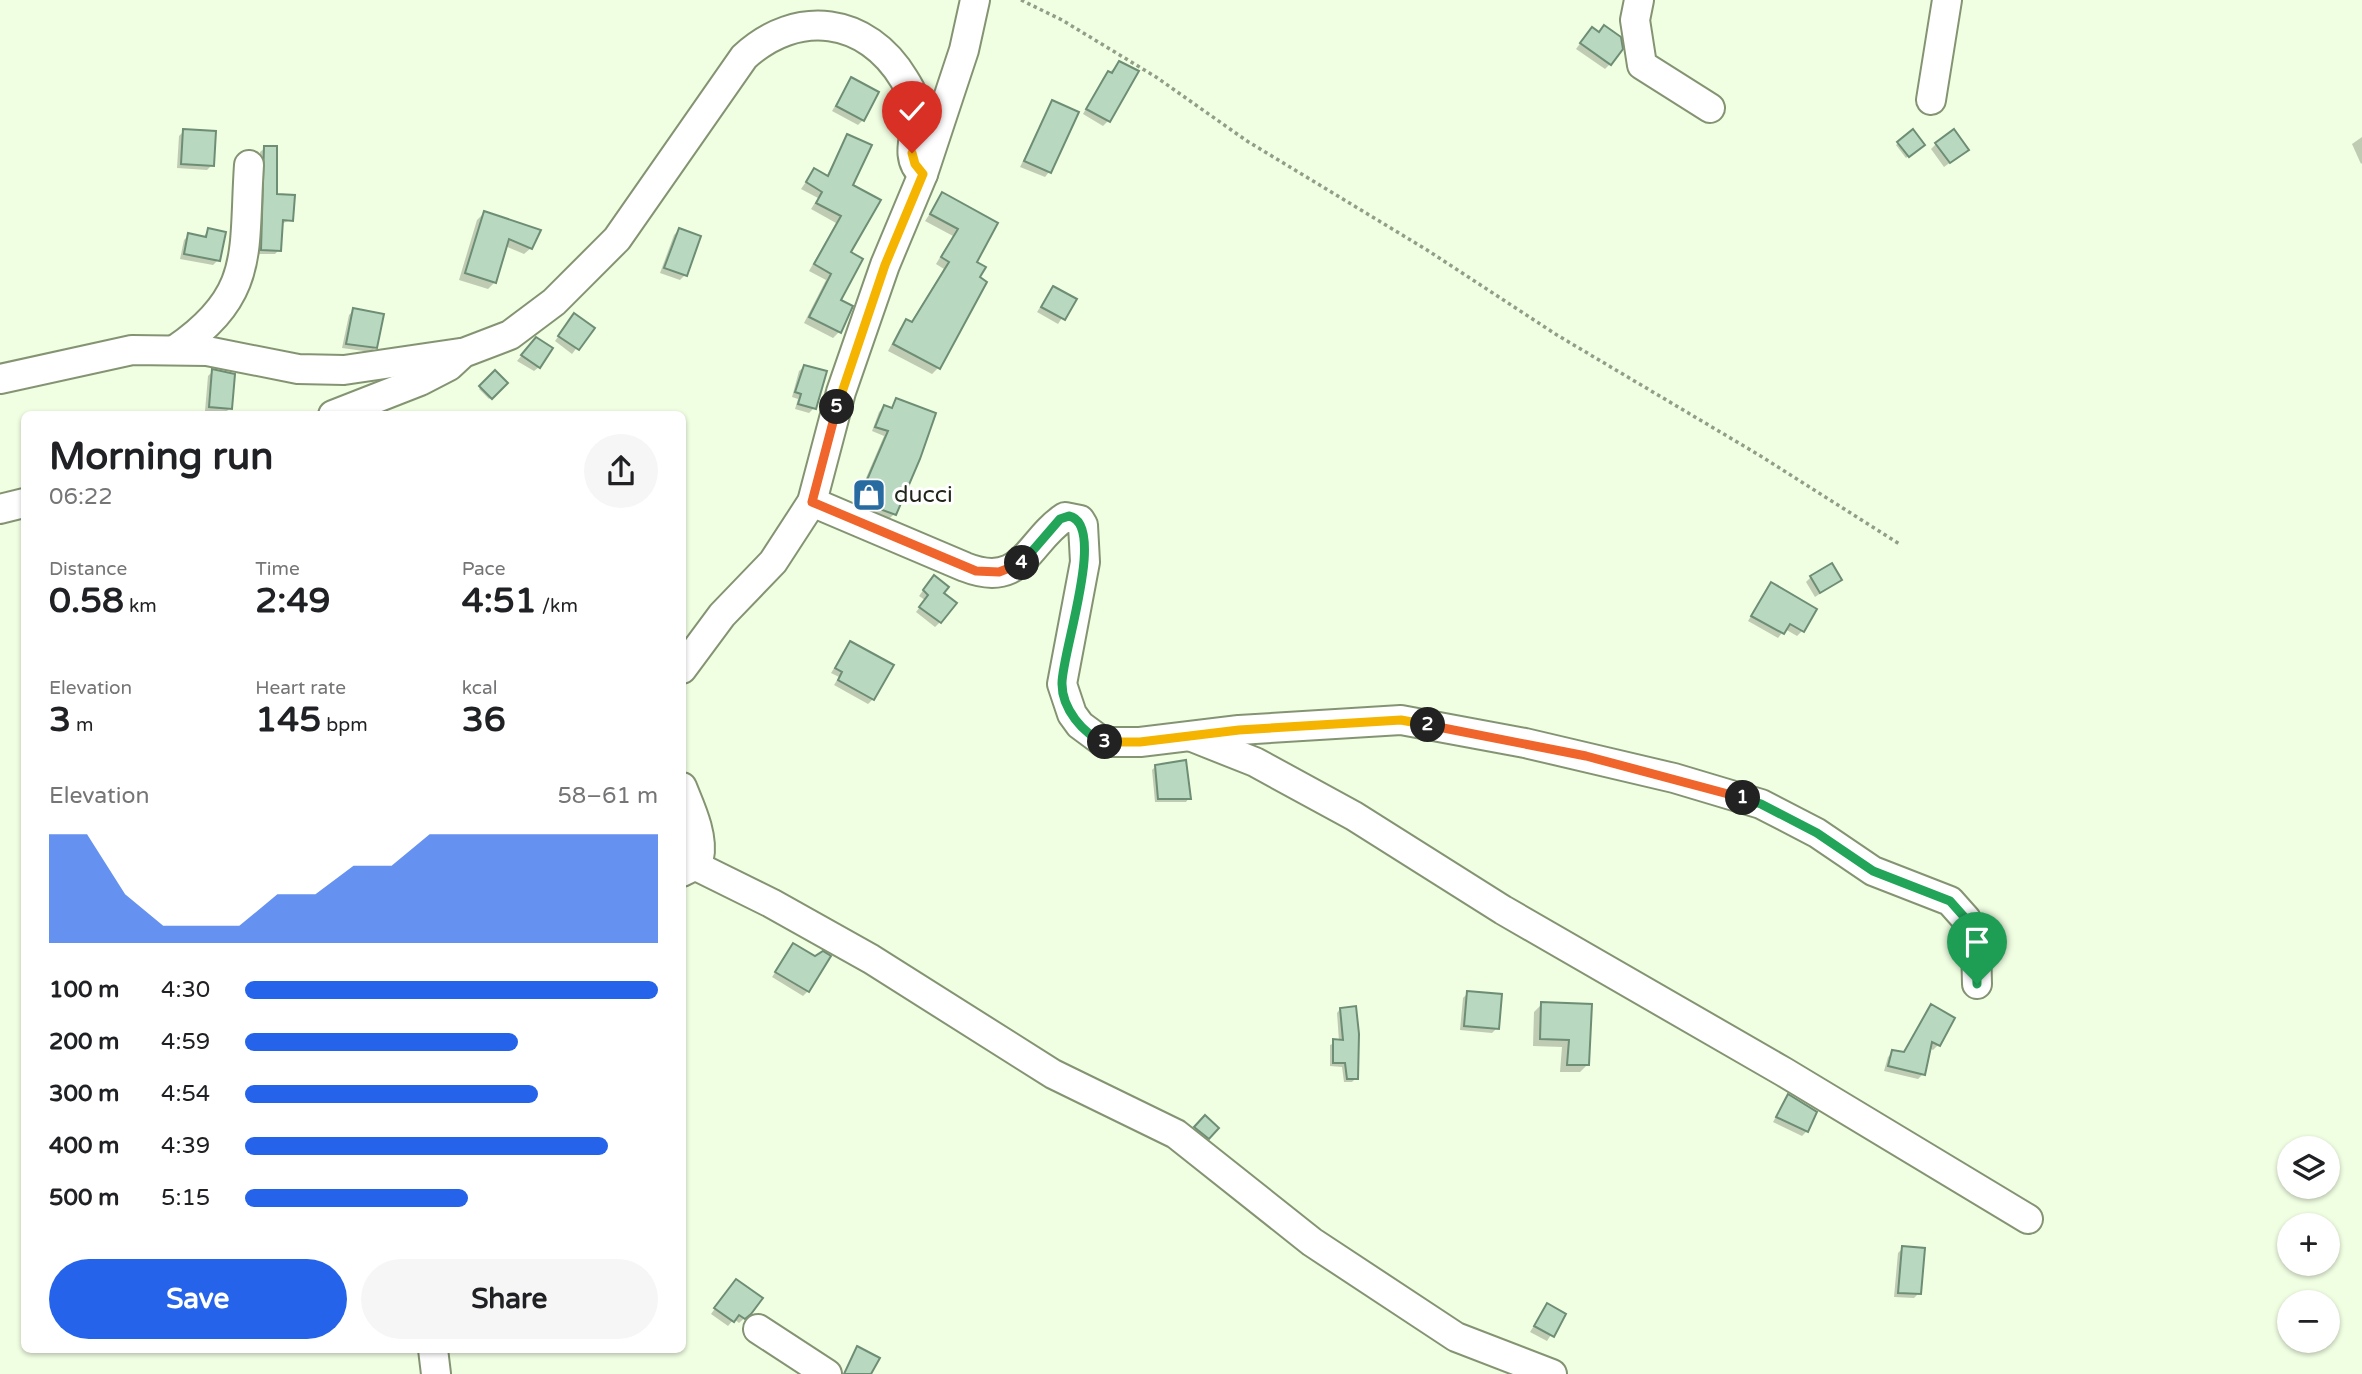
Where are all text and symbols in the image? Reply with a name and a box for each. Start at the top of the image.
pin [882,81,942,153]
icon: check [893,92,931,130]
pin: 5 [820,390,854,424]
text: 5 [831,395,842,417]
text: Morning run [49,434,273,480]
button: share [584,434,658,508]
shop icon: ducci [850,476,888,514]
place label: ducci [894,481,953,509]
text: 06:22 [49,483,113,511]
pin: 4 [1004,546,1040,580]
text: 4 [1016,551,1027,573]
text: Distance [49,558,127,580]
text: Time [255,558,300,580]
text: Pace [462,558,505,580]
text: 0.58 [49,580,124,622]
text: 2:49 [255,580,330,622]
text: 4:51 [462,580,537,622]
text: km [124,595,157,617]
text: /km [537,595,578,617]
text: Elevation [49,677,132,699]
text: Heart rate [255,677,346,699]
text: kcal [462,677,497,699]
text: 3 [49,699,71,741]
text: 145 [255,699,321,741]
text: 36 [462,699,506,741]
pin: 2 [1410,708,1446,742]
text: 2 [1422,713,1433,735]
text: m [71,714,93,736]
text: bpm [321,714,368,736]
pin: 3 [1088,724,1122,760]
text: 3 [1099,730,1110,752]
pin: 1 [1726,780,1760,816]
text: Elevation [49,782,150,810]
text: 58–61 m [557,782,658,810]
text: 1 [1737,786,1748,808]
pin [1947,912,2007,984]
icon: arrive [1958,923,1996,961]
text: 100 m [49,976,119,1004]
text: 4:30 [161,976,210,1004]
text: 200 m [49,1028,119,1056]
text: 4:59 [161,1028,210,1056]
text: 300 m [49,1080,119,1108]
text: 4:54 [161,1080,210,1108]
text: 400 m [49,1132,119,1160]
text: 4:39 [161,1132,210,1160]
map controls [2277,1136,2340,1353]
button: layers [2277,1136,2340,1199]
text: 500 m [49,1184,119,1212]
text: 5:15 [161,1184,210,1212]
button: + [2277,1213,2340,1276]
button: Save [49,1259,347,1339]
button: Share [361,1259,658,1339]
button: − [2277,1290,2340,1353]

